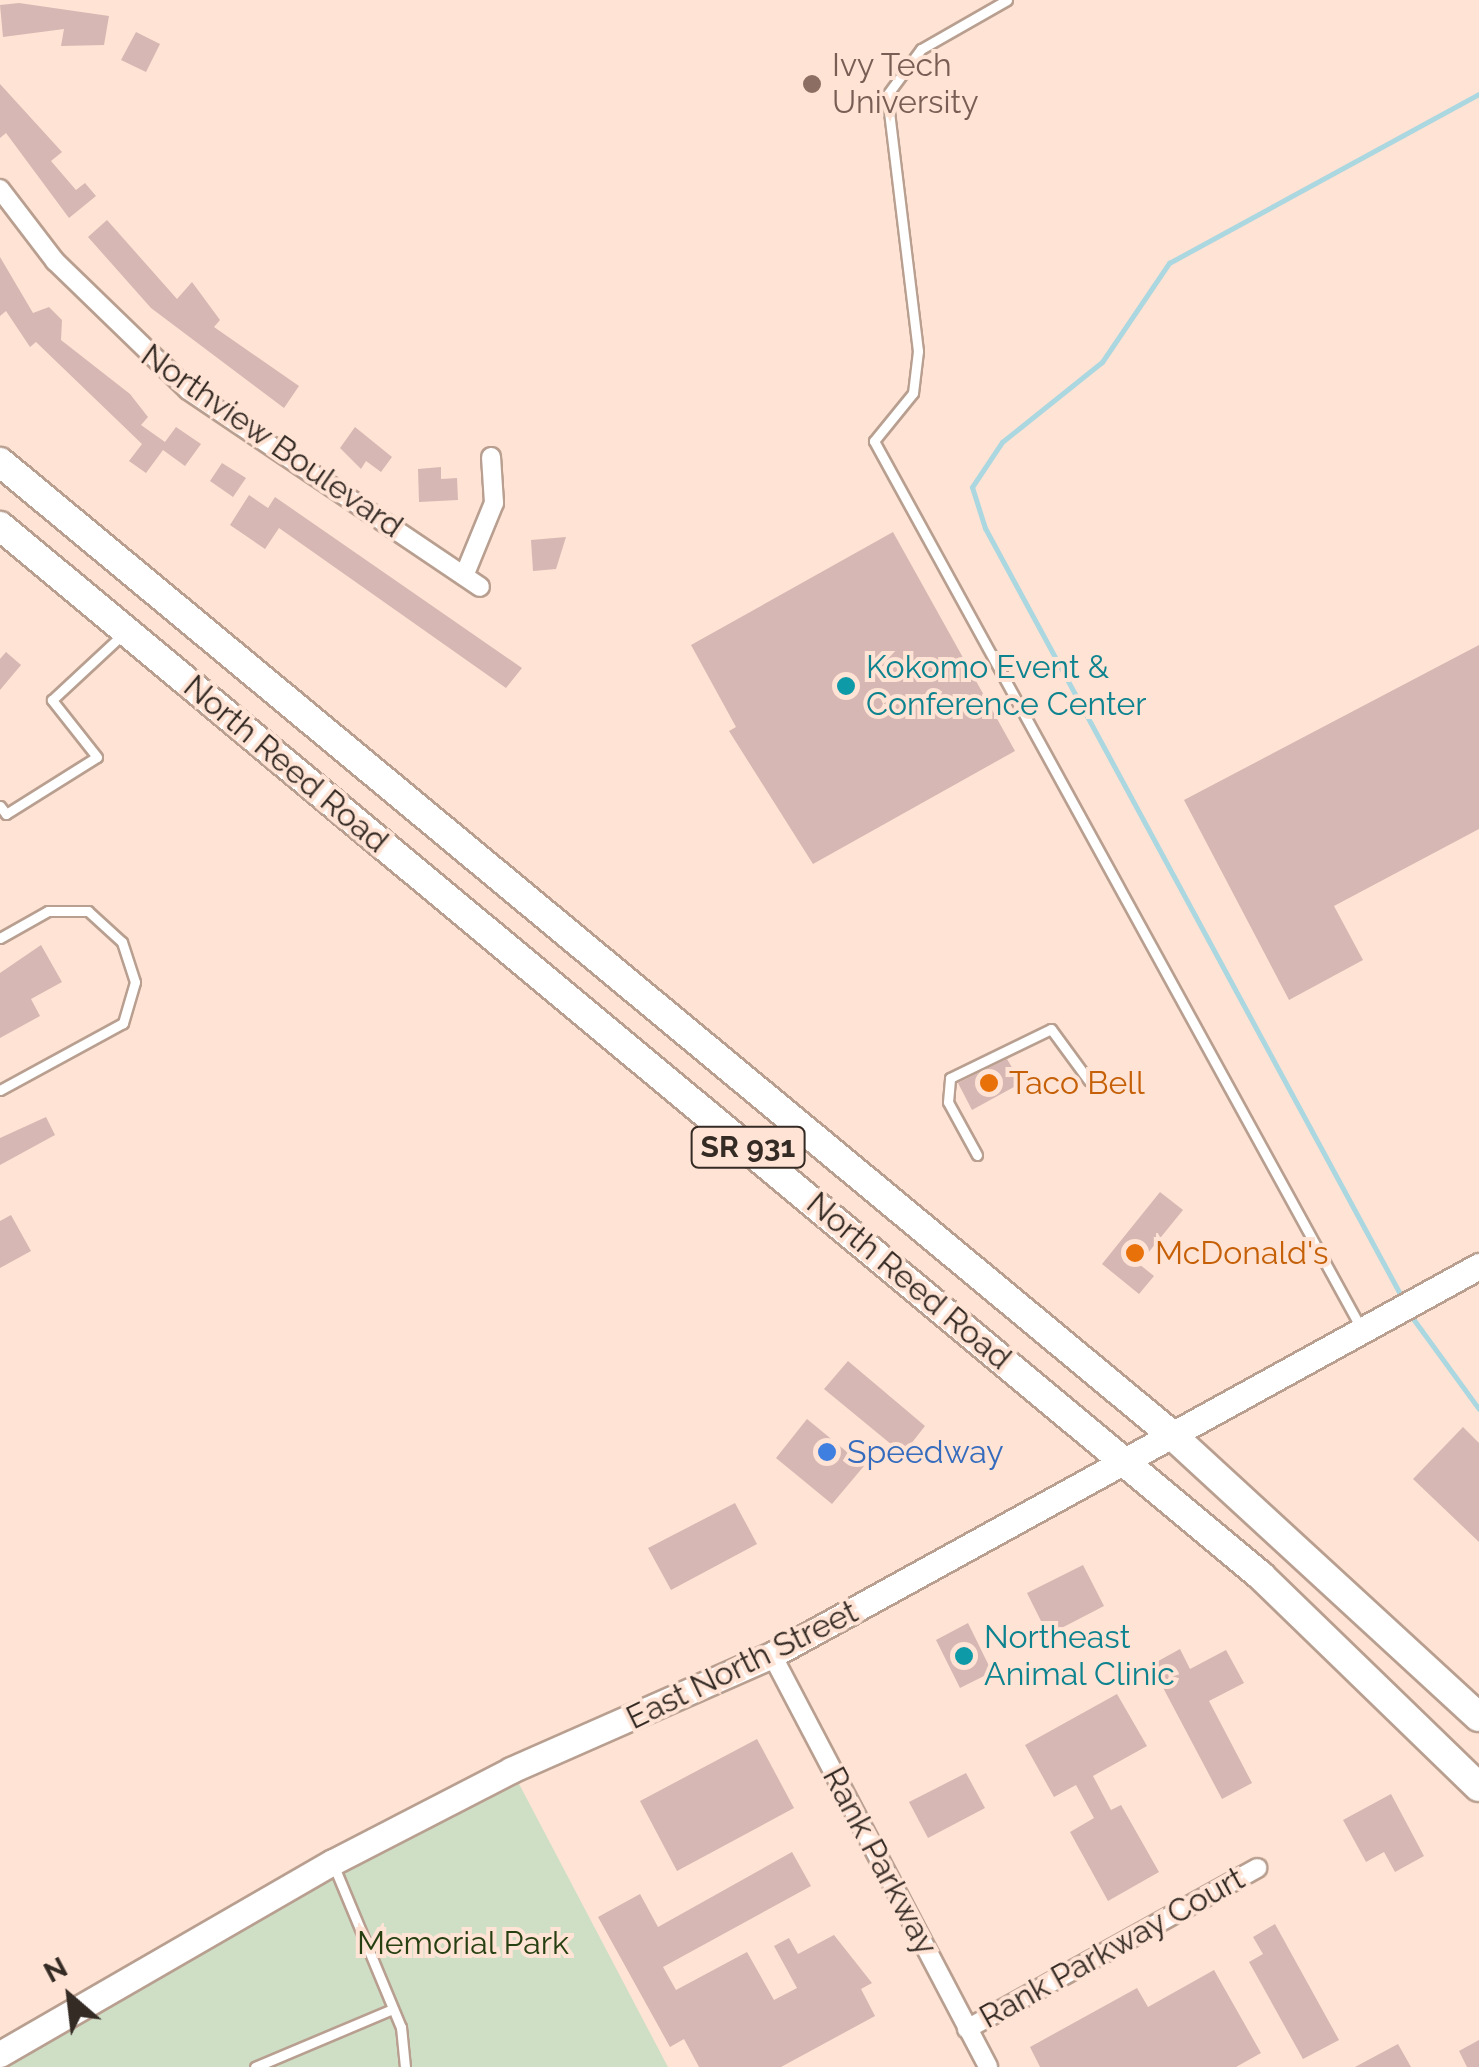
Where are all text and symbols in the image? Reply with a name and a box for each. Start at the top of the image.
place label: Ivy Tech University [832,47,979,122]
marker: Ivy Tech University [801,73,823,95]
street label: Northview Boulevard [133,336,411,546]
place label: Kokomo Event & Conference Center [866,649,1147,724]
street label: North Reed Road [176,667,396,861]
marker: Kokomo Event & Conference Center [835,675,857,697]
place label: Taco Bell [1009,1064,1145,1102]
marker: Taco Bell [978,1072,1000,1094]
road number: SR 931 [690,1122,806,1172]
street label: North Reed Road [799,1184,1019,1378]
place label: McDonald's [1155,1234,1328,1272]
marker: McDonald's [1124,1242,1146,1264]
place label: Speedway [847,1433,1004,1471]
marker: Speedway [816,1441,838,1463]
street label: East North Street [620,1592,864,1738]
place label: Northeast Animal Clinic [984,1619,1176,1694]
marker: Northeast Animal Clinic [953,1645,975,1667]
street label: Rank Parkway [814,1761,946,1961]
street label: Rank Parkway Court [973,1859,1251,2037]
park label: Memorial Park [357,1924,569,1962]
north arrow [20,1947,120,2047]
text: N [38,1950,73,1990]

